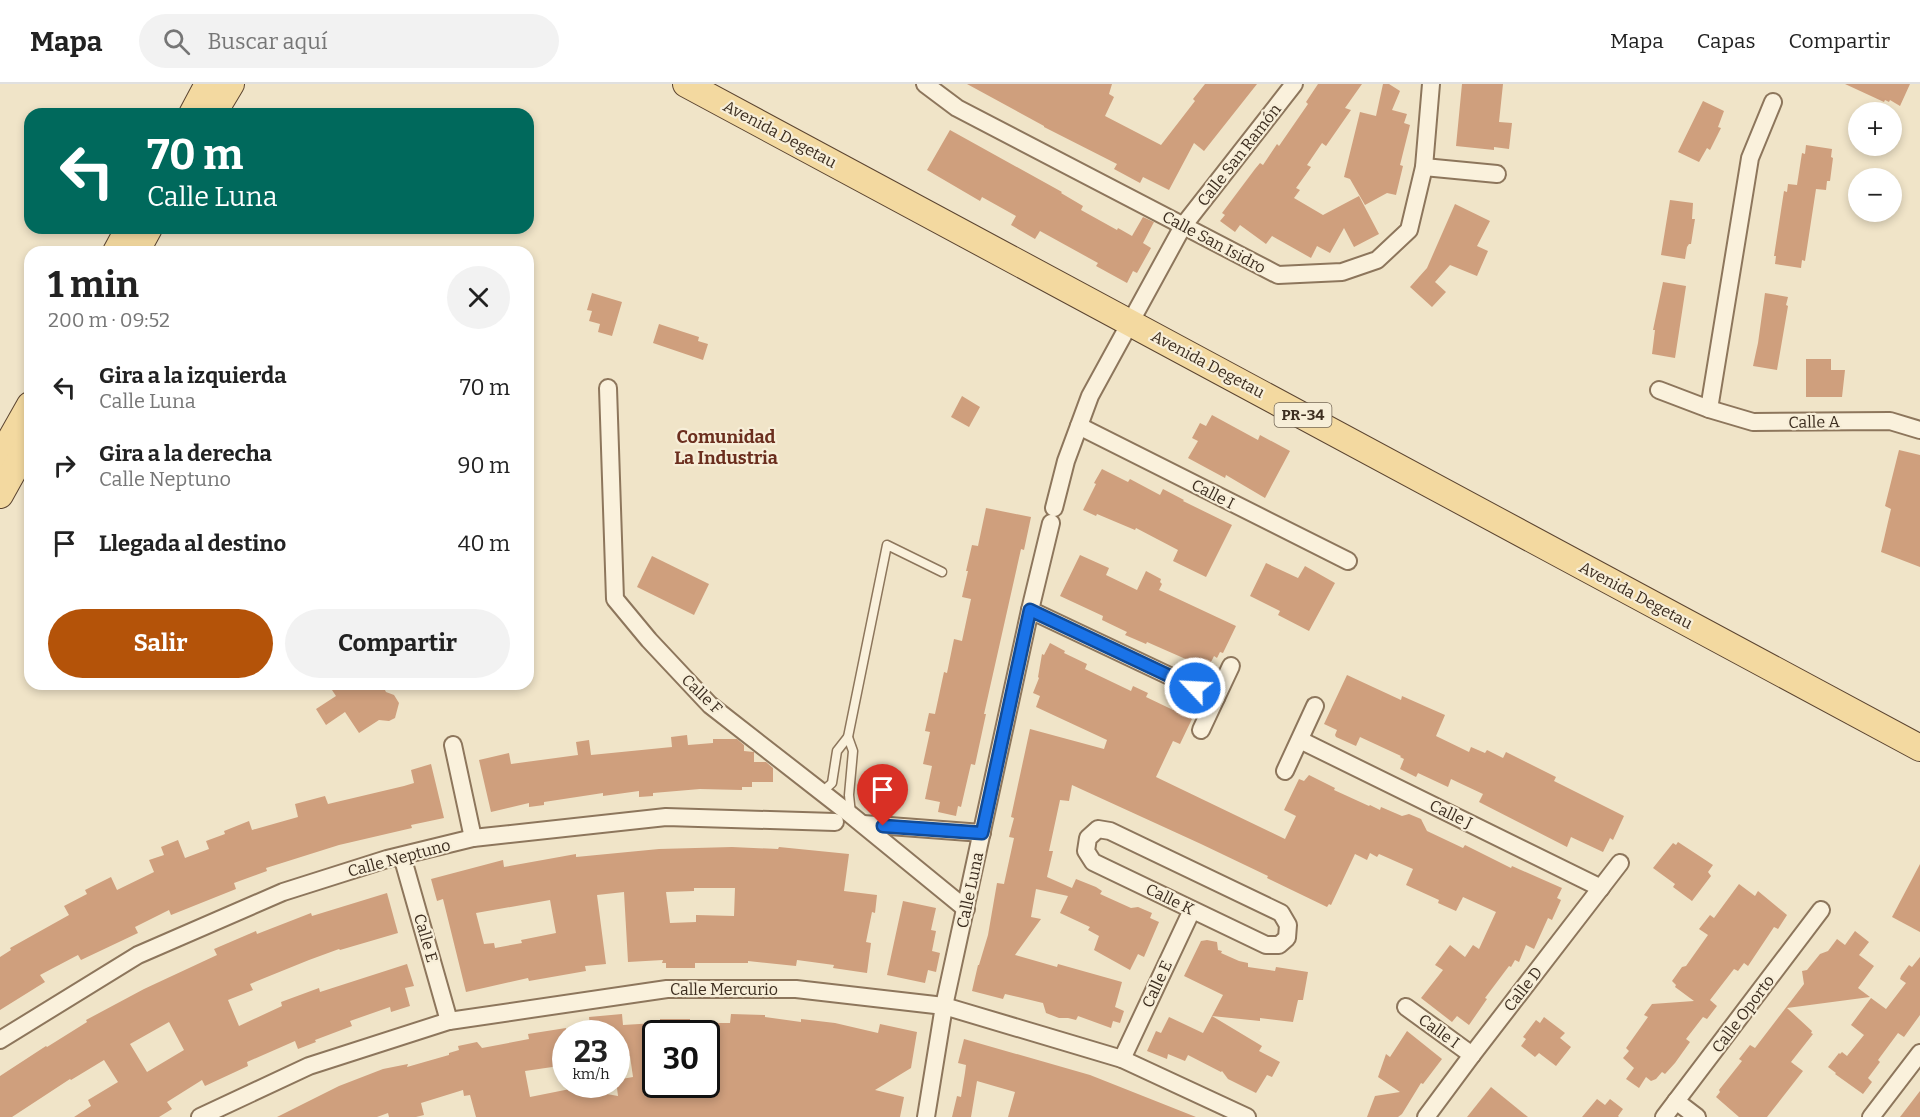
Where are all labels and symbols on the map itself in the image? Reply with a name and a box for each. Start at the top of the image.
street label: Avenida Degetau [720,96,840,172]
street label: Calle San Ramón [1193,100,1285,210]
street label: Calle San Isidro [1159,207,1269,277]
street label: Avenida Degetau [1148,326,1268,402]
road number: PR-34 [1274,403,1332,427]
street label: Calle A [1788,412,1840,432]
district label: Comunidad La Industria [674,426,778,469]
street label: Calle I [1188,475,1238,513]
street label: Avenida Degetau [1576,557,1696,633]
position arrow [1163,656,1227,720]
street label: Calle F [678,670,726,718]
pin [857,764,908,826]
street label: Calle J [1427,796,1475,832]
street label: Calle Neptuno [346,835,452,881]
street label: Calle Luna [953,850,987,930]
street label: Calle K [1143,879,1198,919]
street label: Calle E [410,911,442,965]
street label: Calle E [1138,957,1176,1011]
street label: Calle D [1500,963,1546,1015]
street label: Calle Oporto [1708,971,1778,1057]
street label: Calle Mercurio [670,980,778,999]
street label: Calle I [1415,1010,1463,1052]
speed limit sign: 30 [642,1020,720,1098]

